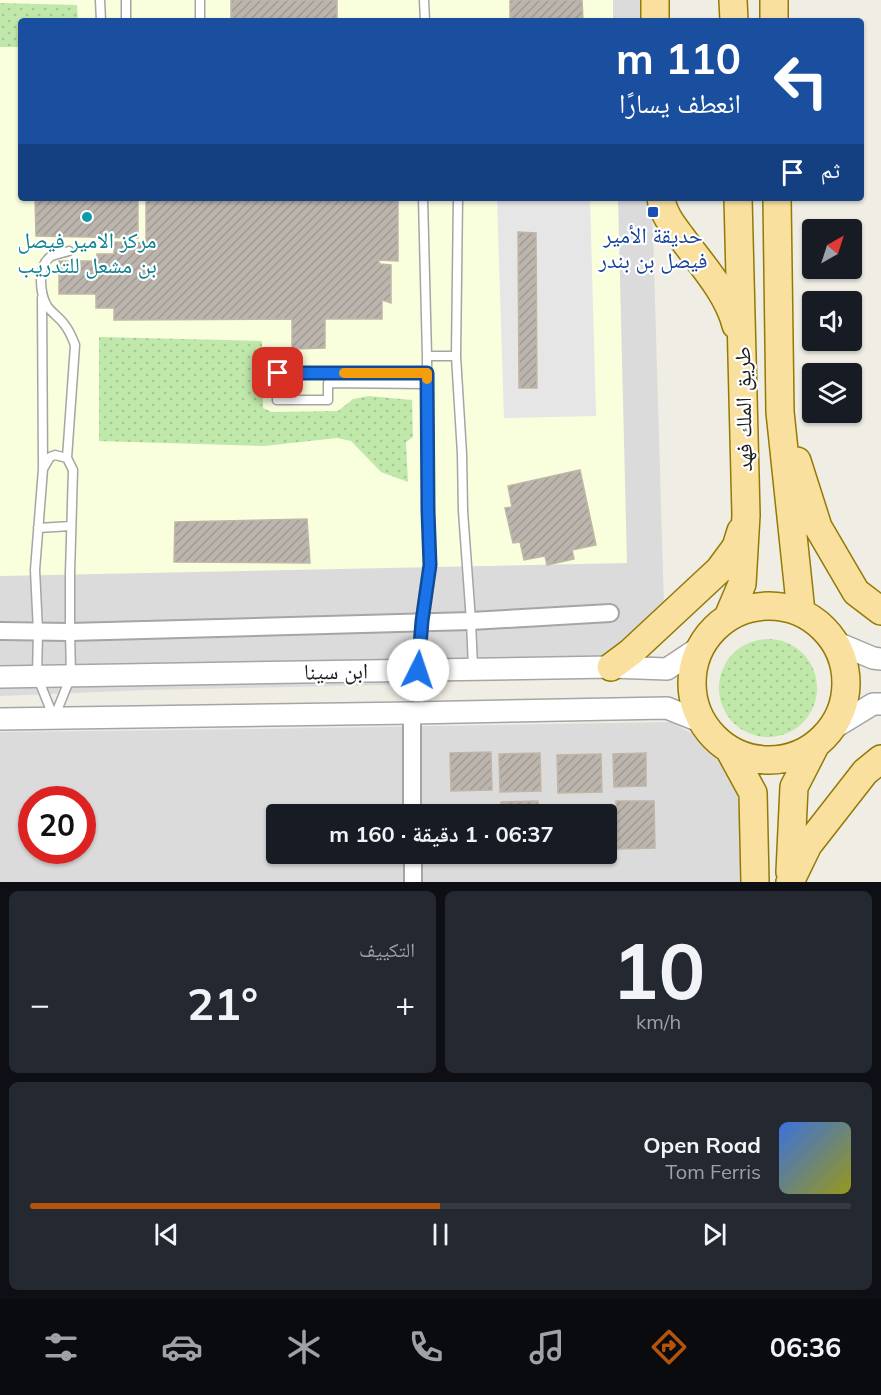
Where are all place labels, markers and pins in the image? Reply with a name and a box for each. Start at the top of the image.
marker: حديقة الأمير فيصل بن بندر [646,205,660,219]
marker: مركز الامير فيصل بن مشعل للتدريب [80,210,94,224]
place label: حديقة الأمير فيصل بن بندر [597,221,708,274]
place label: مركز الامير فيصل بن مشعل للتدريب [17,226,157,279]
pin [252,347,303,398]

